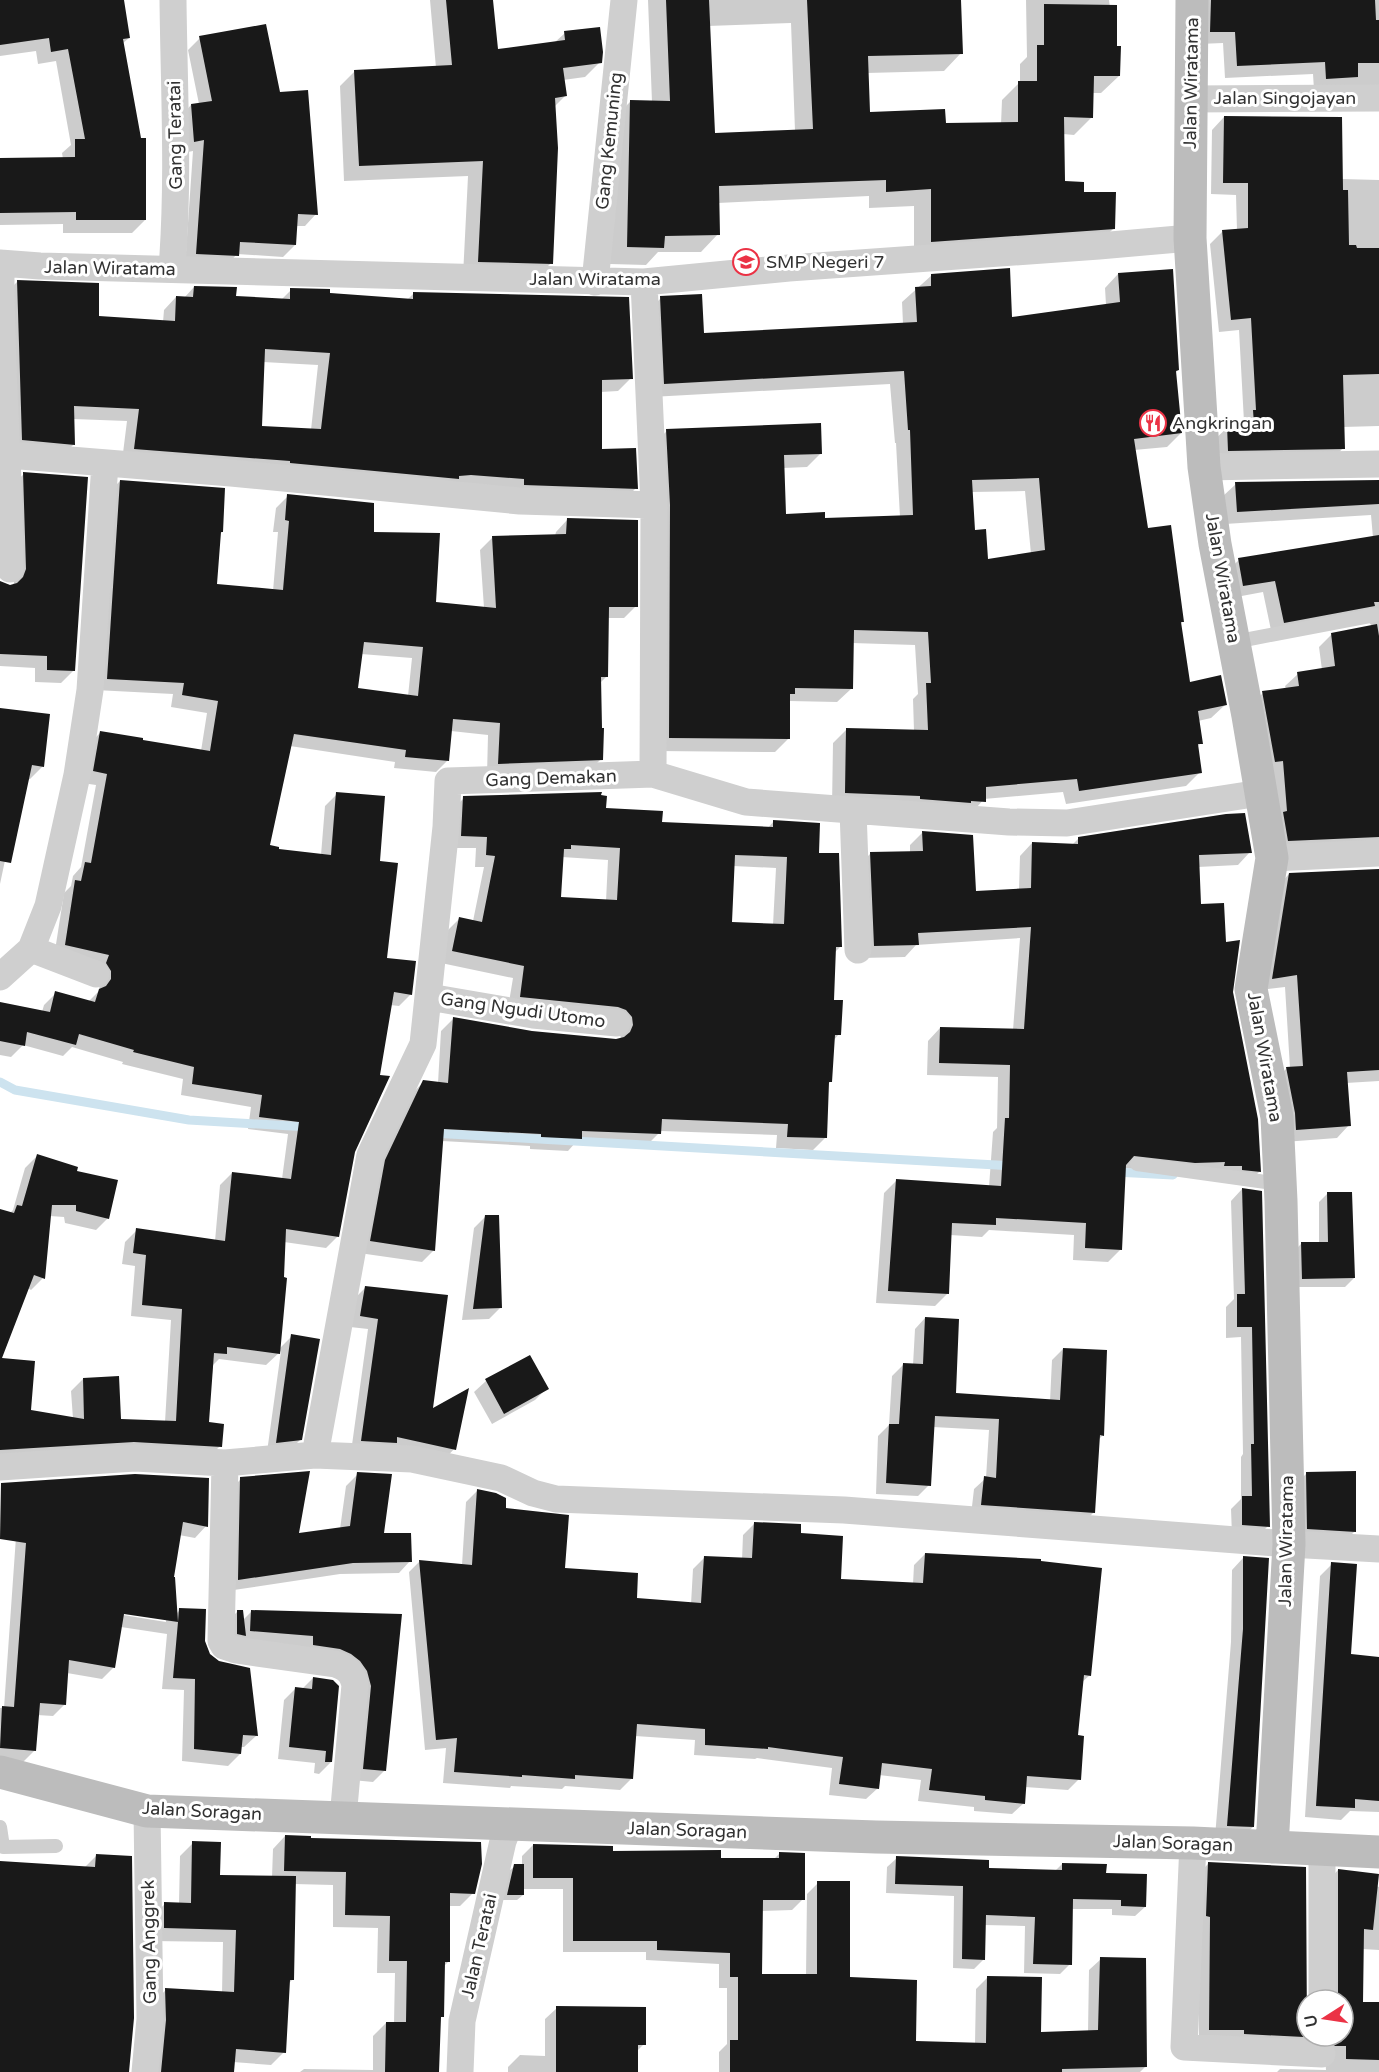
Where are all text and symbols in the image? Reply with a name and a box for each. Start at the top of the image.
street label: Jalan Wiratama [1179,17,1203,149]
street label: Gang Kemuning [591,71,627,211]
street label: Gang Teratai [163,80,187,190]
street label: Jalan Singojayan [1214,87,1356,109]
school or university icon: SMP Negeri 7 [731,247,761,277]
place label: SMP Negeri 7 [766,251,885,273]
street label: Jalan Wiratama [44,256,176,280]
street label: Jalan Wiratama [529,268,661,290]
restaurant icon: Angkringan [1138,408,1168,438]
place label: Angkringan [1172,412,1272,434]
street label: Jalan Wiratama [1201,511,1245,645]
street label: Gang Demakan [485,765,617,791]
street label: Gang Ngudi Utomo [439,988,607,1032]
street label: Jalan Wiratama [1243,990,1287,1124]
street label: Jalan Wiratama [1274,1475,1298,1607]
street label: Jalan Soragan [141,1797,263,1825]
street label: Jalan Soragan [627,1817,747,1843]
street label: Jalan Soragan [1113,1830,1233,1856]
street label: Gang Anggrek [137,1879,161,2004]
street label: Jalan Teratai [456,1891,502,2001]
north arrow [1295,1988,1355,2048]
text: U [1300,2013,1322,2029]

